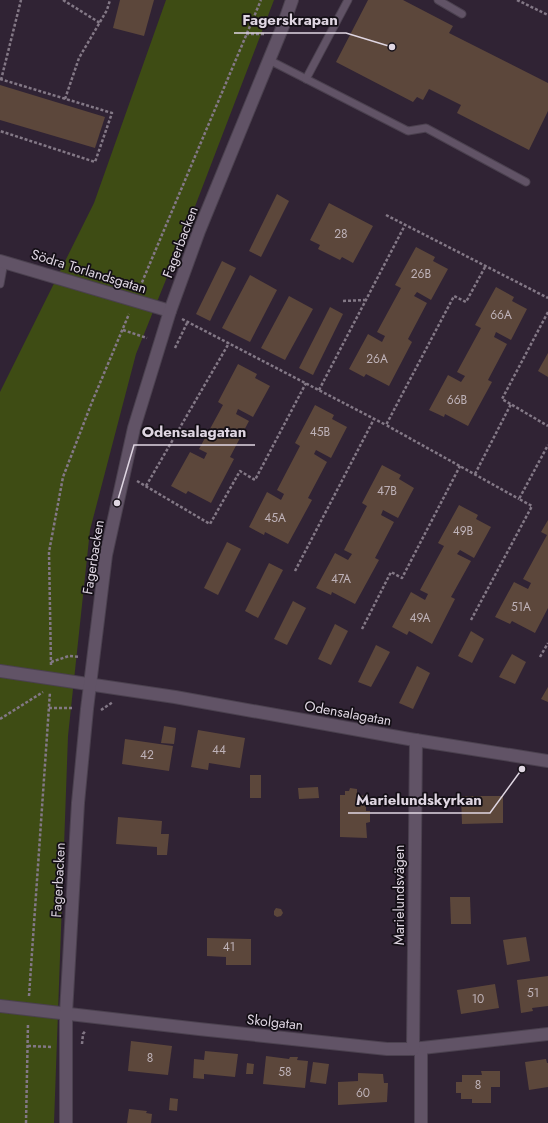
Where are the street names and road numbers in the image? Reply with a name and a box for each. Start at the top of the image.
street label: Fagerbacken [157,203,203,281]
street label: Södra Torlandsgatan [29,244,149,298]
street label: Fagerbacken [77,518,109,596]
street label: Odensalagatan [303,696,393,730]
street label: Fagerbacken [46,842,70,918]
street label: Marielundsvägen [389,845,409,945]
street label: Skolgatan [246,1009,304,1035]

